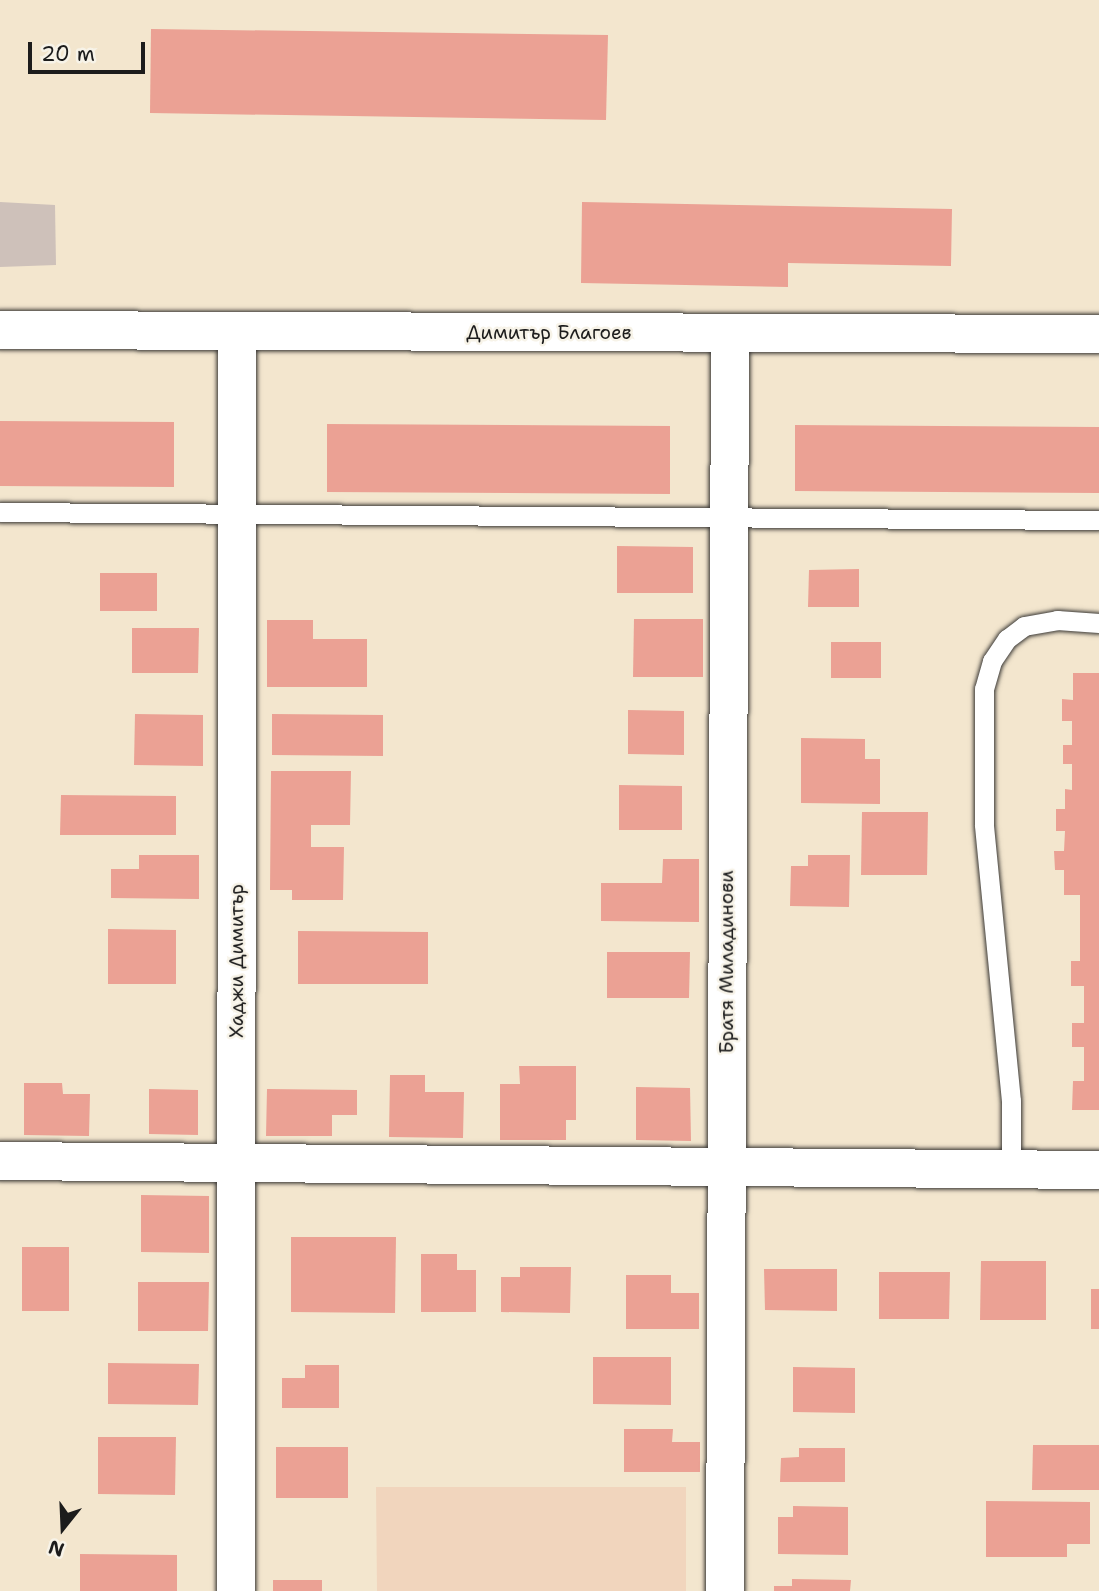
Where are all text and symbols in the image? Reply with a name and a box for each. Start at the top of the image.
scale bar [32,28,149,72]
text: 20 m [41,40,95,68]
street label: Димитър Благоев [466,322,632,344]
street label: Братя Миладинови [716,870,738,1054]
street label: Хаджи Димитър [226,884,248,1038]
north arrow [28,1493,98,1563]
text: N [45,1534,67,1563]

